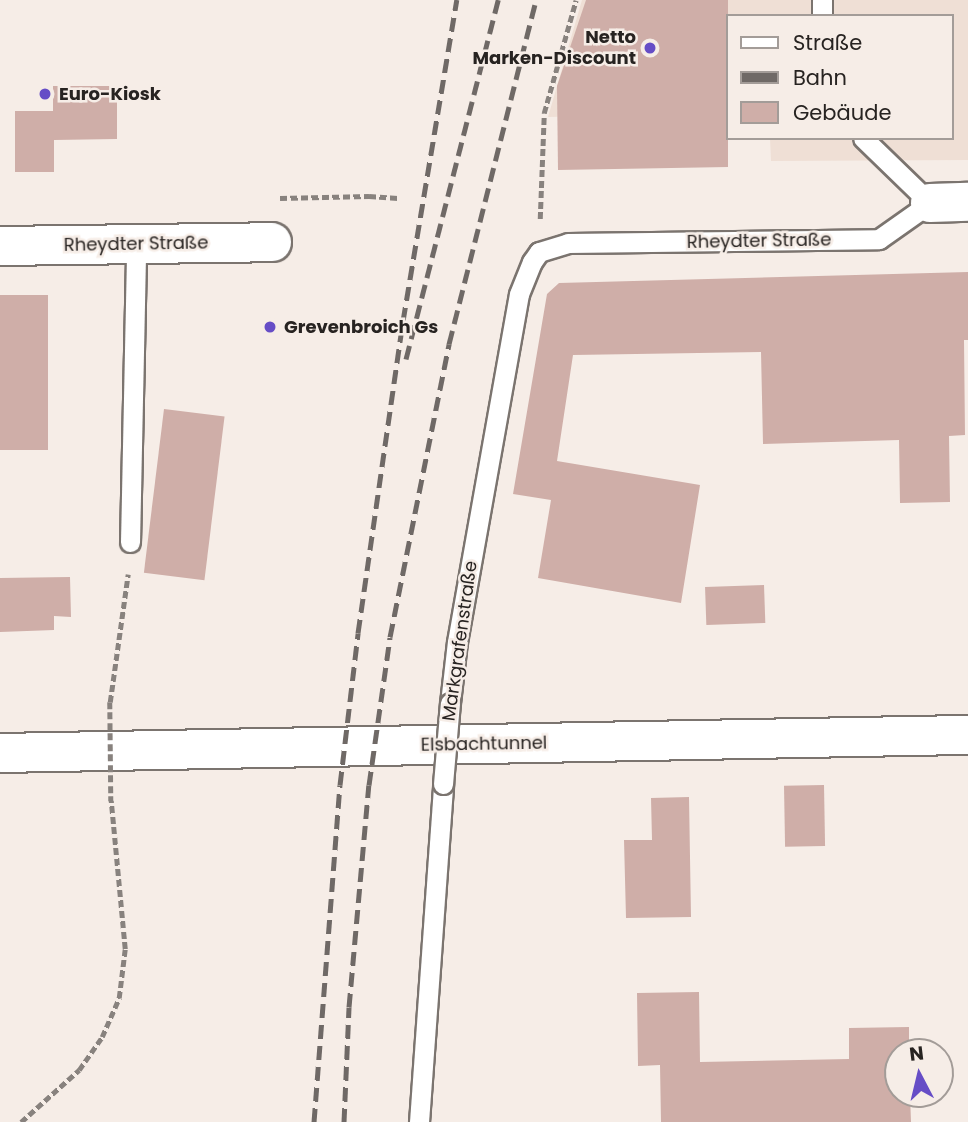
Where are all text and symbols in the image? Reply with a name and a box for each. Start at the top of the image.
legend [726,14,954,140]
place label: Netto Marken-Discount [472,27,636,70]
text: Straße [793,28,862,57]
marker: Netto Marken-Discount [642,40,658,56]
text: Bahn [793,63,847,92]
place label: Euro-Kiosk [59,83,161,105]
marker: Euro-Kiosk [37,86,53,102]
text: Gebäude [793,98,891,127]
street label: Rheydter Straße [687,229,831,253]
street label: Rheydter Straße [64,232,208,256]
place label: Grevenbroich Gs [284,316,438,338]
marker: Grevenbroich Gs [262,319,278,335]
street label: Markgrafenstraße [438,560,482,722]
street label: Elsbachtunnel [421,732,547,756]
north arrow [884,1038,954,1108]
text: N [908,1039,925,1068]

